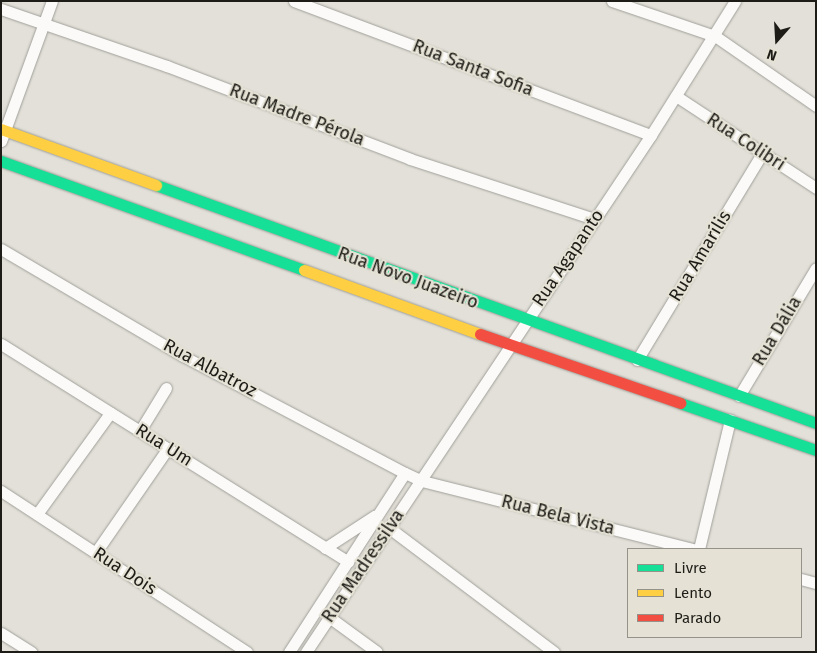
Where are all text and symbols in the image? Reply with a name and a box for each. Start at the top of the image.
north arrow [752,15,802,65]
street label: Rua Santa Sofia [410,35,536,101]
text: N [765,45,779,64]
street label: Rua Madre Pérola [226,79,368,151]
street label: Rua Colibri [703,109,789,175]
street label: Rua Agapanto [528,205,608,311]
street label: Rua Amarílis [664,207,736,305]
street label: Rua Novo Juazeiro [335,243,481,313]
street label: Rua Dália [748,292,806,370]
street label: Rua Albatroz [159,334,261,402]
street label: Rua Um [131,419,197,471]
street label: Rua Bela Vista [499,490,617,540]
street label: Rua Madressilva [317,505,409,627]
street label: Rua Dois [89,542,161,600]
legend [627,548,802,638]
text: Livre [674,559,707,577]
text: Lento [674,584,712,602]
text: Parado [674,609,721,627]

